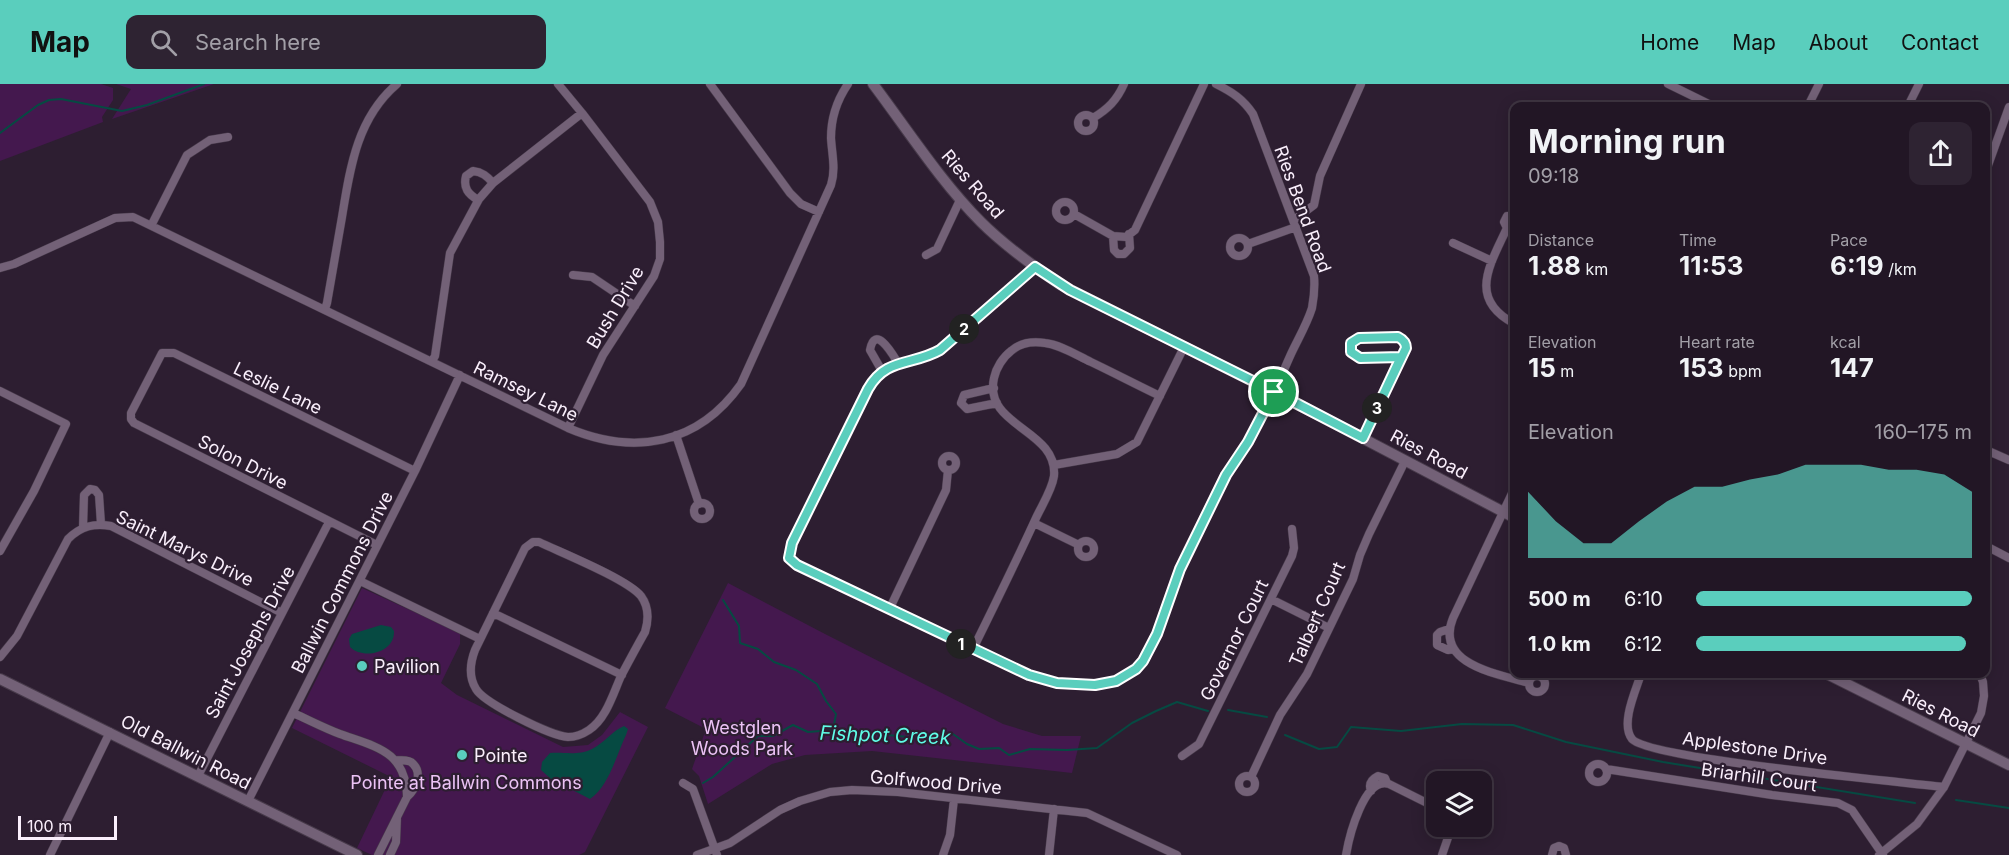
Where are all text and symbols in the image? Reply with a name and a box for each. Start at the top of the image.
search box [126,15,546,69]
text: Map [30,25,90,59]
icon: search [147,26,180,59]
text: Search here [195,29,321,55]
text: Home [1640,30,1699,55]
text: Map [1732,30,1776,55]
text: About [1809,30,1868,55]
text: Contact [1901,30,1979,55]
text: Morning run [1528,121,1726,161]
button: share [1909,122,1972,185]
street label: Ries Bend Road [1270,143,1336,275]
street label: Ries Road [937,145,1009,223]
text: 09:18 [1528,164,1579,188]
text: Distance [1528,230,1594,250]
text: Time [1679,230,1717,250]
text: Pace [1830,230,1868,250]
text: 1.88 [1528,250,1581,281]
text: 11:53 [1679,250,1744,281]
text: 6:19 [1830,250,1884,281]
text: km [1581,259,1608,279]
text: /km [1884,259,1917,279]
street label: Bush Drive [582,262,648,352]
pin: 2 [949,314,979,344]
text: 2 [959,319,969,339]
text: Elevation [1528,332,1597,352]
text: Heart rate [1679,332,1755,352]
text: kcal [1830,332,1861,352]
text: 15 [1528,352,1556,383]
text: 153 [1679,352,1724,383]
text: 147 [1830,352,1874,383]
street label: Ramsey Lane [470,357,582,425]
street label: Leslie Lane [230,358,326,418]
text: m [1556,361,1574,381]
text: bpm [1724,361,1762,381]
pin [1248,366,1299,417]
icon: arrive [1257,375,1290,408]
pin: 3 [1362,393,1392,423]
text: 3 [1372,398,1382,418]
text: Elevation [1528,420,1614,444]
text: 160–175 m [1874,420,1972,444]
street label: Ries Road [1387,425,1471,483]
street label: Solon Drive [195,430,291,494]
street label: Ballwin Commons Drive [287,487,397,677]
street label: Saint Marys Drive [113,506,257,590]
street label: Talbert Court [1285,559,1349,669]
street label: Saint Josephs Drive [201,562,299,722]
street label: Governor Court [1196,576,1272,704]
text: 500 m [1528,587,1591,611]
text: 6:10 [1624,587,1663,611]
pin: 1 [946,629,976,659]
text: 1.0 km [1528,632,1591,656]
text: 6:12 [1624,632,1663,656]
text: 1 [958,634,964,654]
place label: Pavilion [374,656,440,677]
marker: Pavilion [355,659,369,673]
street label: Ries Road [1899,684,1983,742]
street label: Old Ballwin Road [118,710,254,794]
park label: Westglen Woods Park [691,717,793,759]
water label: Fishpot Creek [819,721,952,749]
street label: Applestone Drive [1681,727,1829,769]
place label: Pointe [474,745,527,766]
marker: Pointe [455,748,469,762]
street label: Briarhill Court [1700,758,1818,796]
street label: Golfwood Drive [869,766,1003,798]
map controls [1426,771,1492,837]
button: layers [1426,771,1492,837]
park label: Pointe at Ballwin Commons [350,772,582,793]
scale bar [18,813,117,840]
text: 100 m [27,816,72,836]

